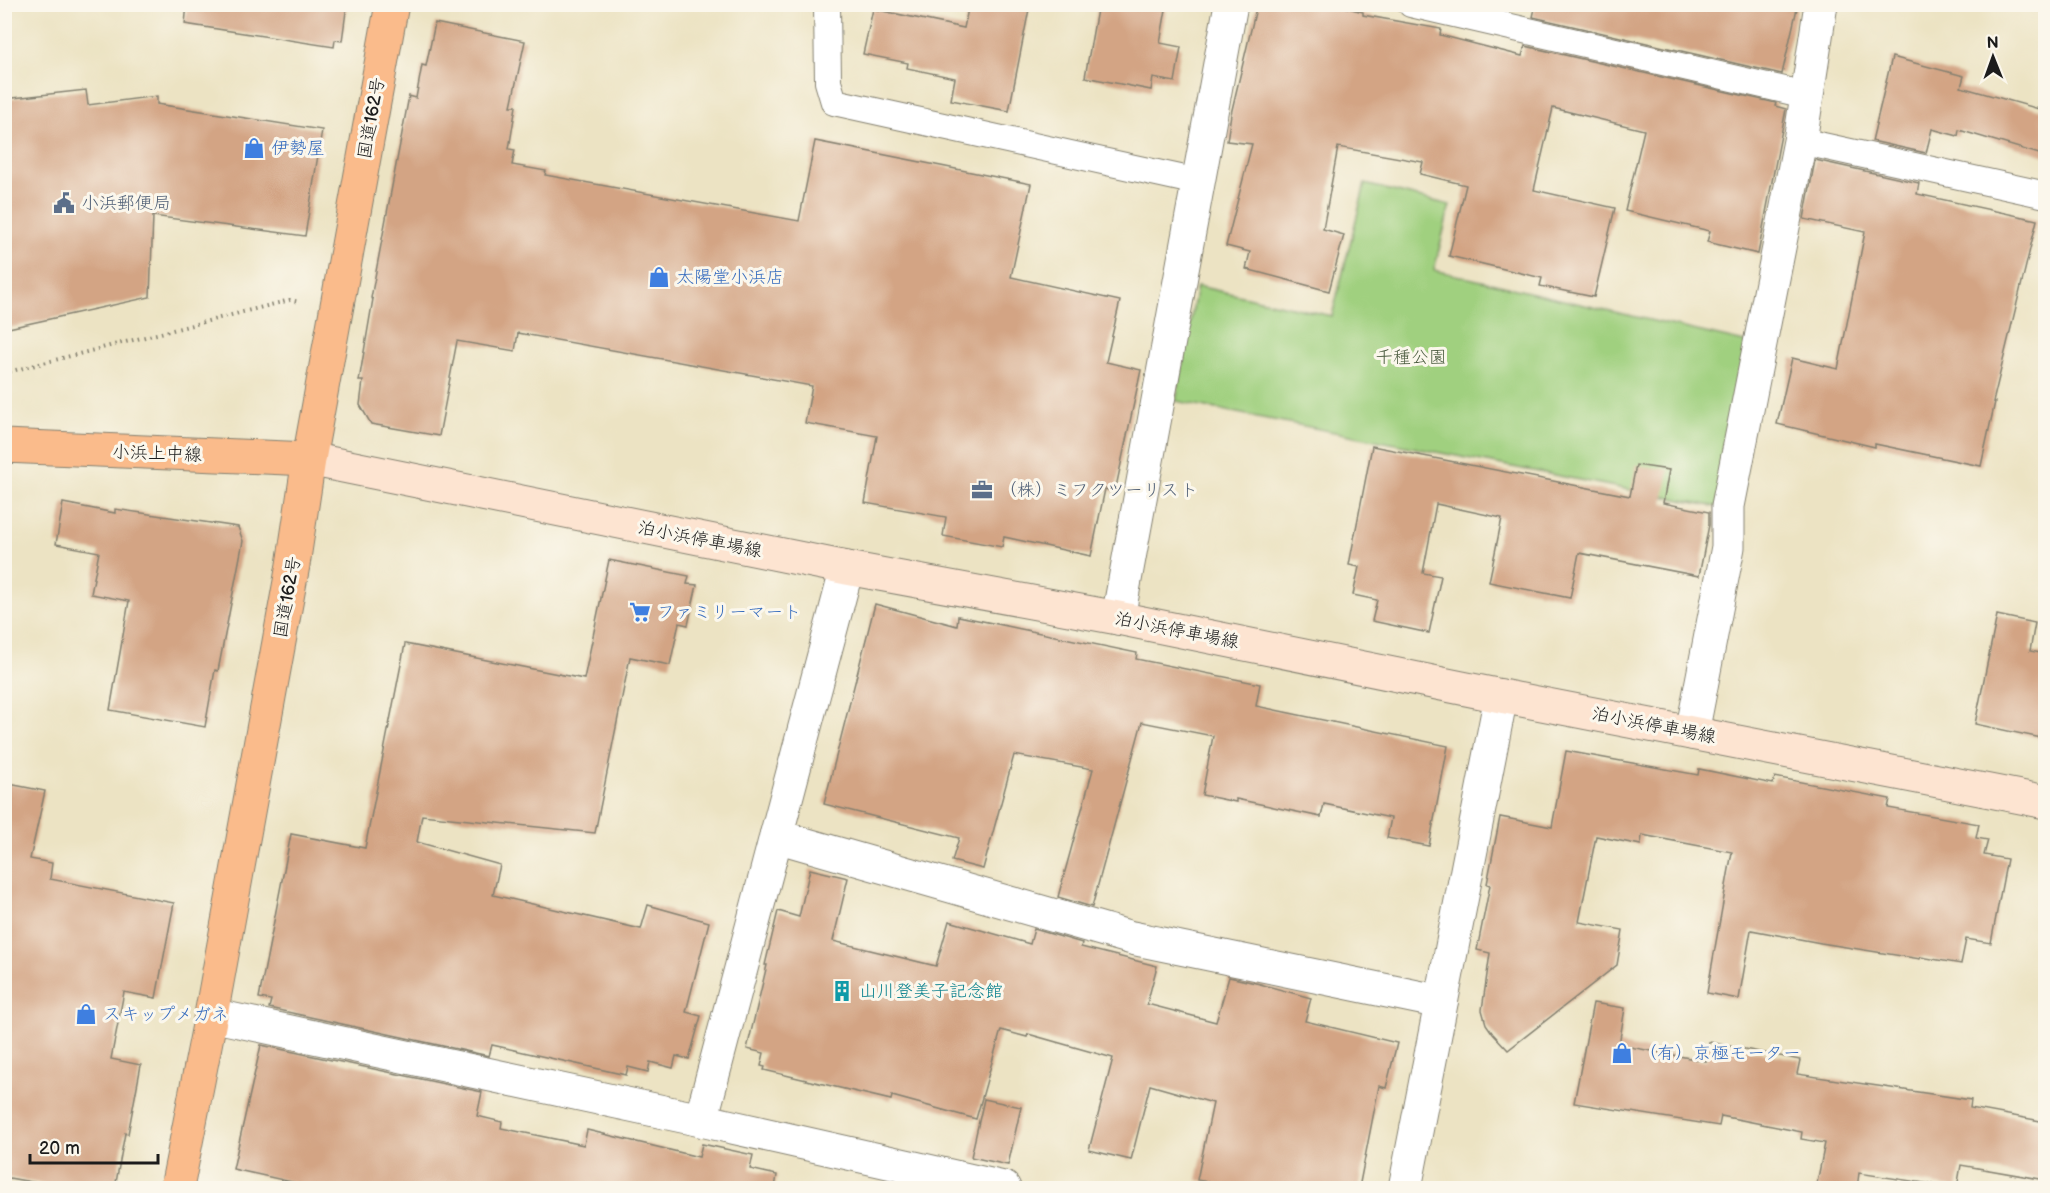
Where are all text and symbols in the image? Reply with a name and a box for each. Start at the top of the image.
north arrow [1963,27,2023,87]
text: N [1987,34,1999,53]
street label: 国道162号 [354,76,389,161]
shop icon: 伊勢屋 [242,136,266,160]
place label: 伊勢屋 [271,138,325,159]
public building icon: 小浜郵便局 [52,191,76,215]
place label: 小浜郵便局 [81,193,171,214]
shop icon: 太陽堂小浜店 [647,265,671,289]
place label: 太陽堂小浜店 [676,267,784,288]
park label: 千種公園 [1375,347,1447,368]
street label: 小浜上中線 [112,441,202,466]
office icon: （株）ミフクツーリスト [970,478,994,502]
place label: （株）ミフクツーリスト [999,480,1198,501]
street label: 泊小浜停車場線 [636,517,764,562]
street label: 国道162号 [270,555,305,640]
supermarket icon: ファミリーマート [628,600,652,624]
place label: ファミリーマート [657,602,801,623]
street label: 泊小浜停車場線 [1113,608,1241,653]
street label: 泊小浜停車場線 [1590,703,1718,748]
building icon: 山川登美子記念館 [830,979,854,1003]
place label: 山川登美子記念館 [859,981,1003,1002]
shop icon: スキップメガネ [74,1002,98,1026]
place label: スキップメガネ [103,1004,229,1025]
shop icon: （有）京極モーター [1610,1041,1634,1065]
place label: （有）京極モーター [1639,1043,1801,1064]
scale bar [30,1127,158,1165]
text: 20 m [39,1138,80,1159]

